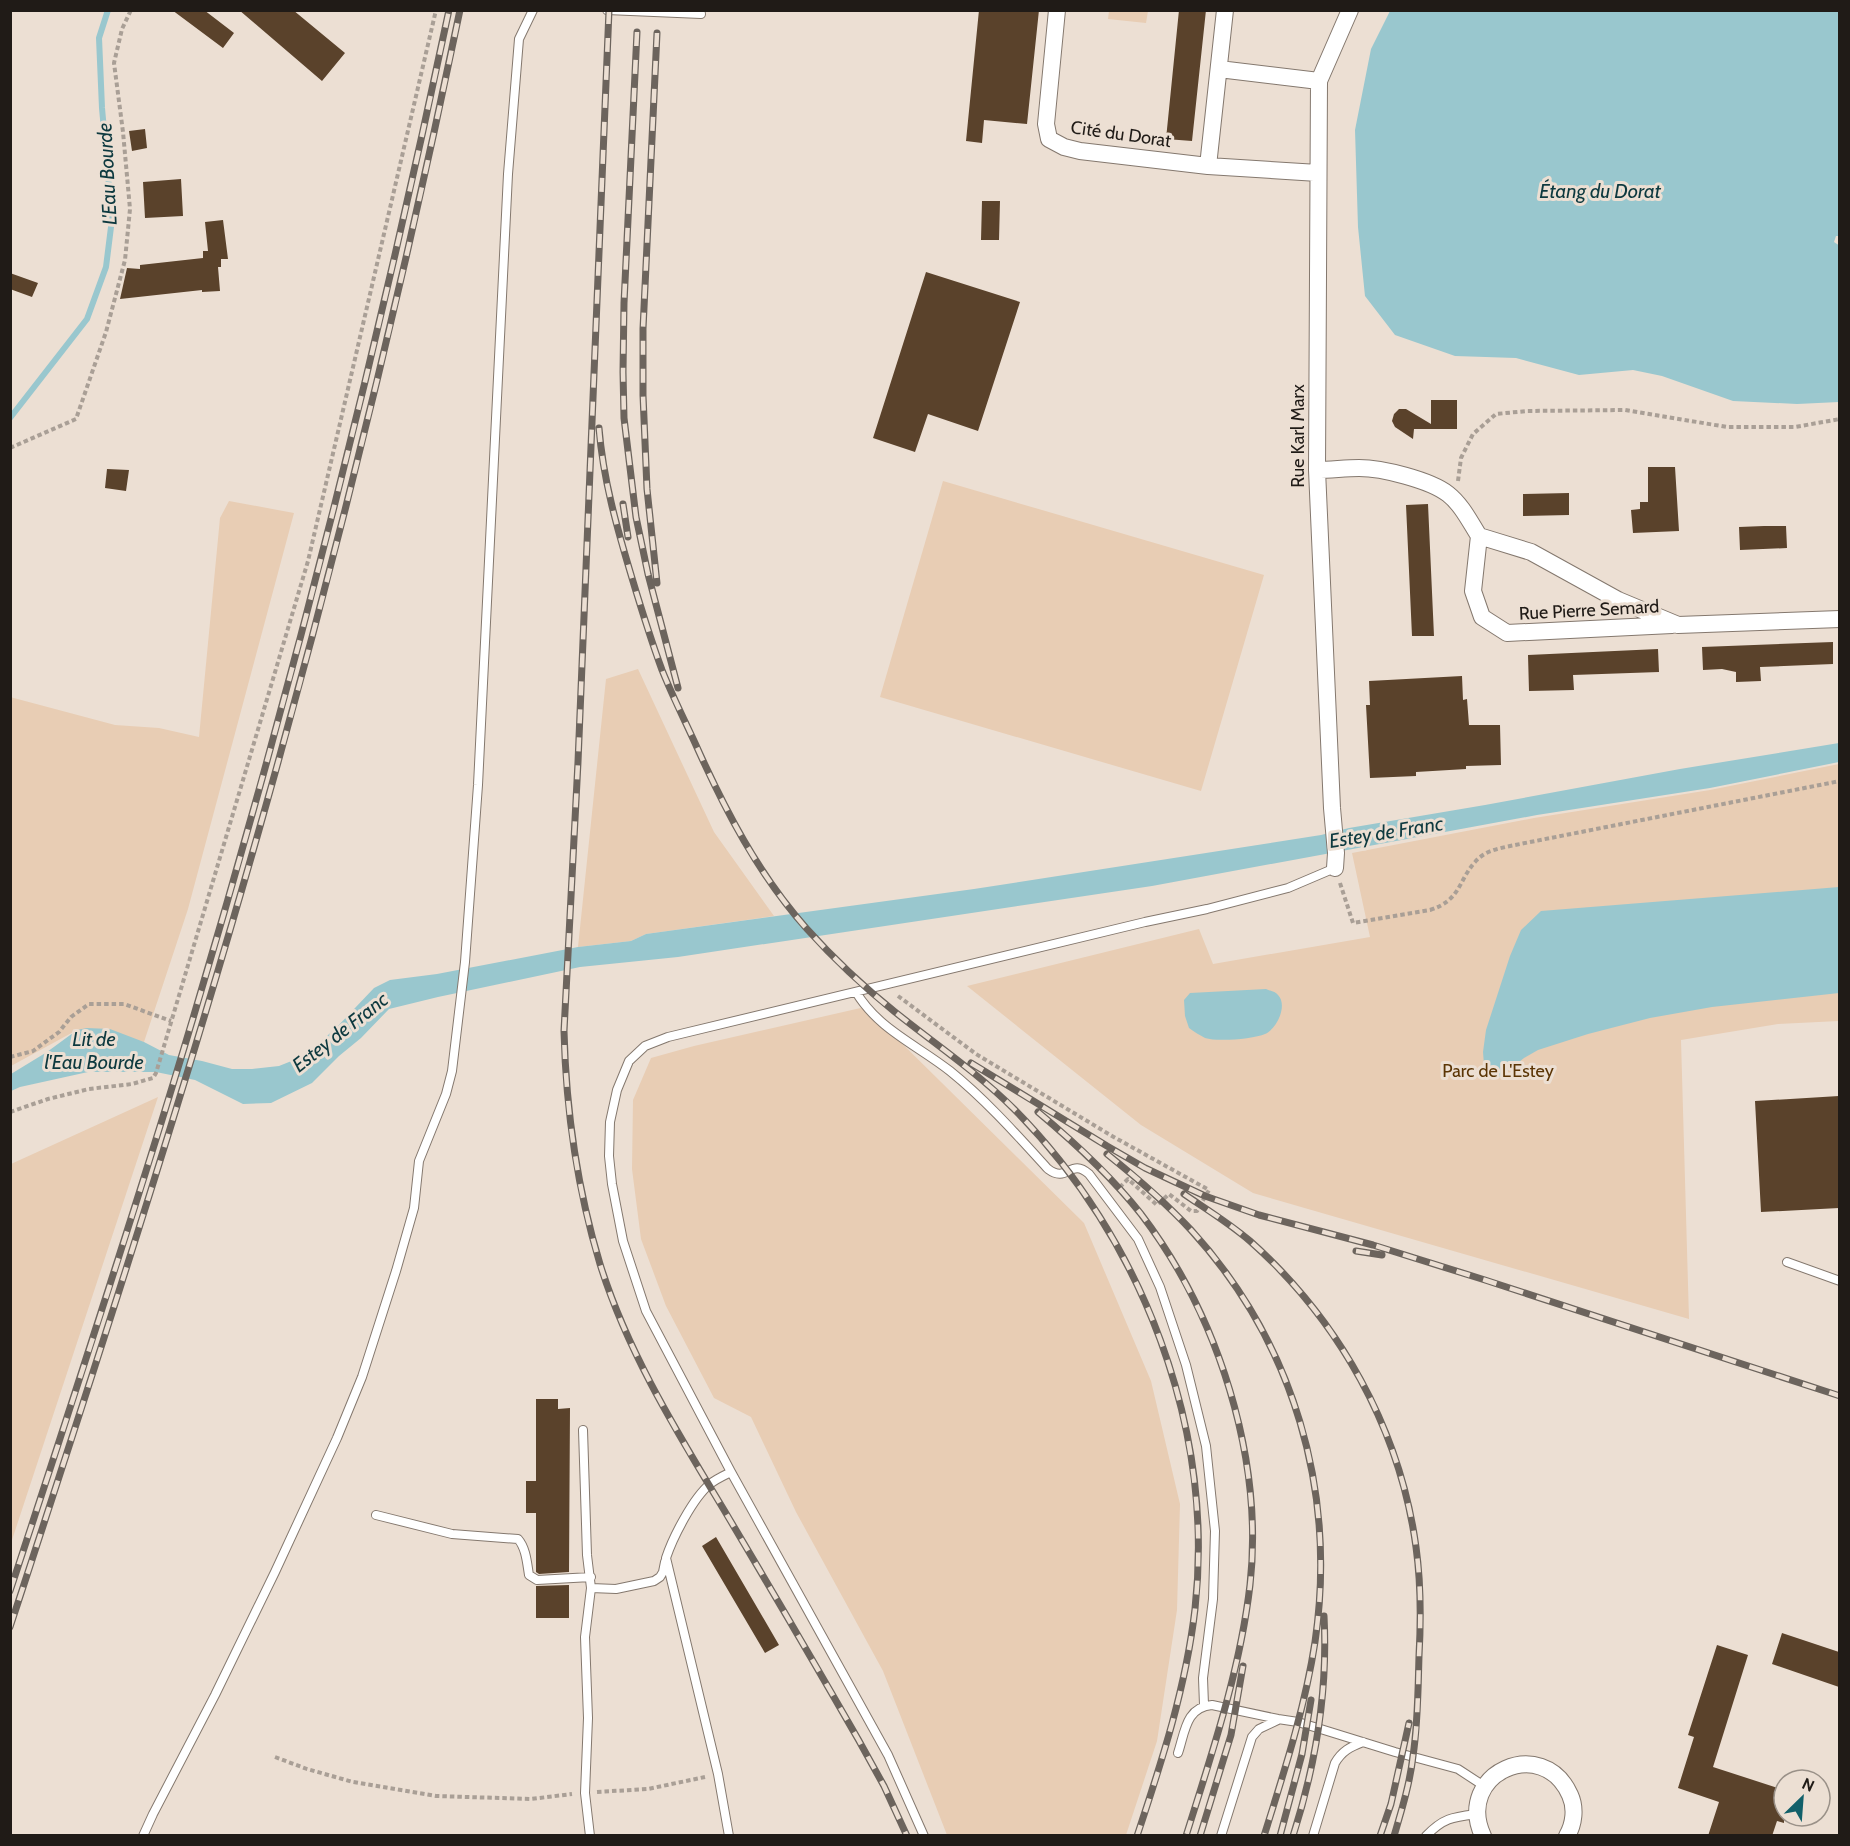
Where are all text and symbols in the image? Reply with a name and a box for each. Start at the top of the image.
street label: Cité du Dorat [1069,116,1173,152]
water label: L'Eau Bourde [92,122,122,226]
water label: Étang du Dorat [1539,178,1662,203]
street label: Rue Karl Marx [1287,384,1309,488]
street label: Rue Pierre Semard [1518,595,1660,625]
water label: Estey de Franc [1327,811,1445,853]
water label: Estey de Franc [287,987,393,1077]
water label: Lit de l'Eau Bourde [44,1027,144,1074]
park label: Parc de L'Estey [1442,1060,1554,1082]
north arrow [1772,1768,1832,1828]
text: N [1799,1774,1817,1796]

